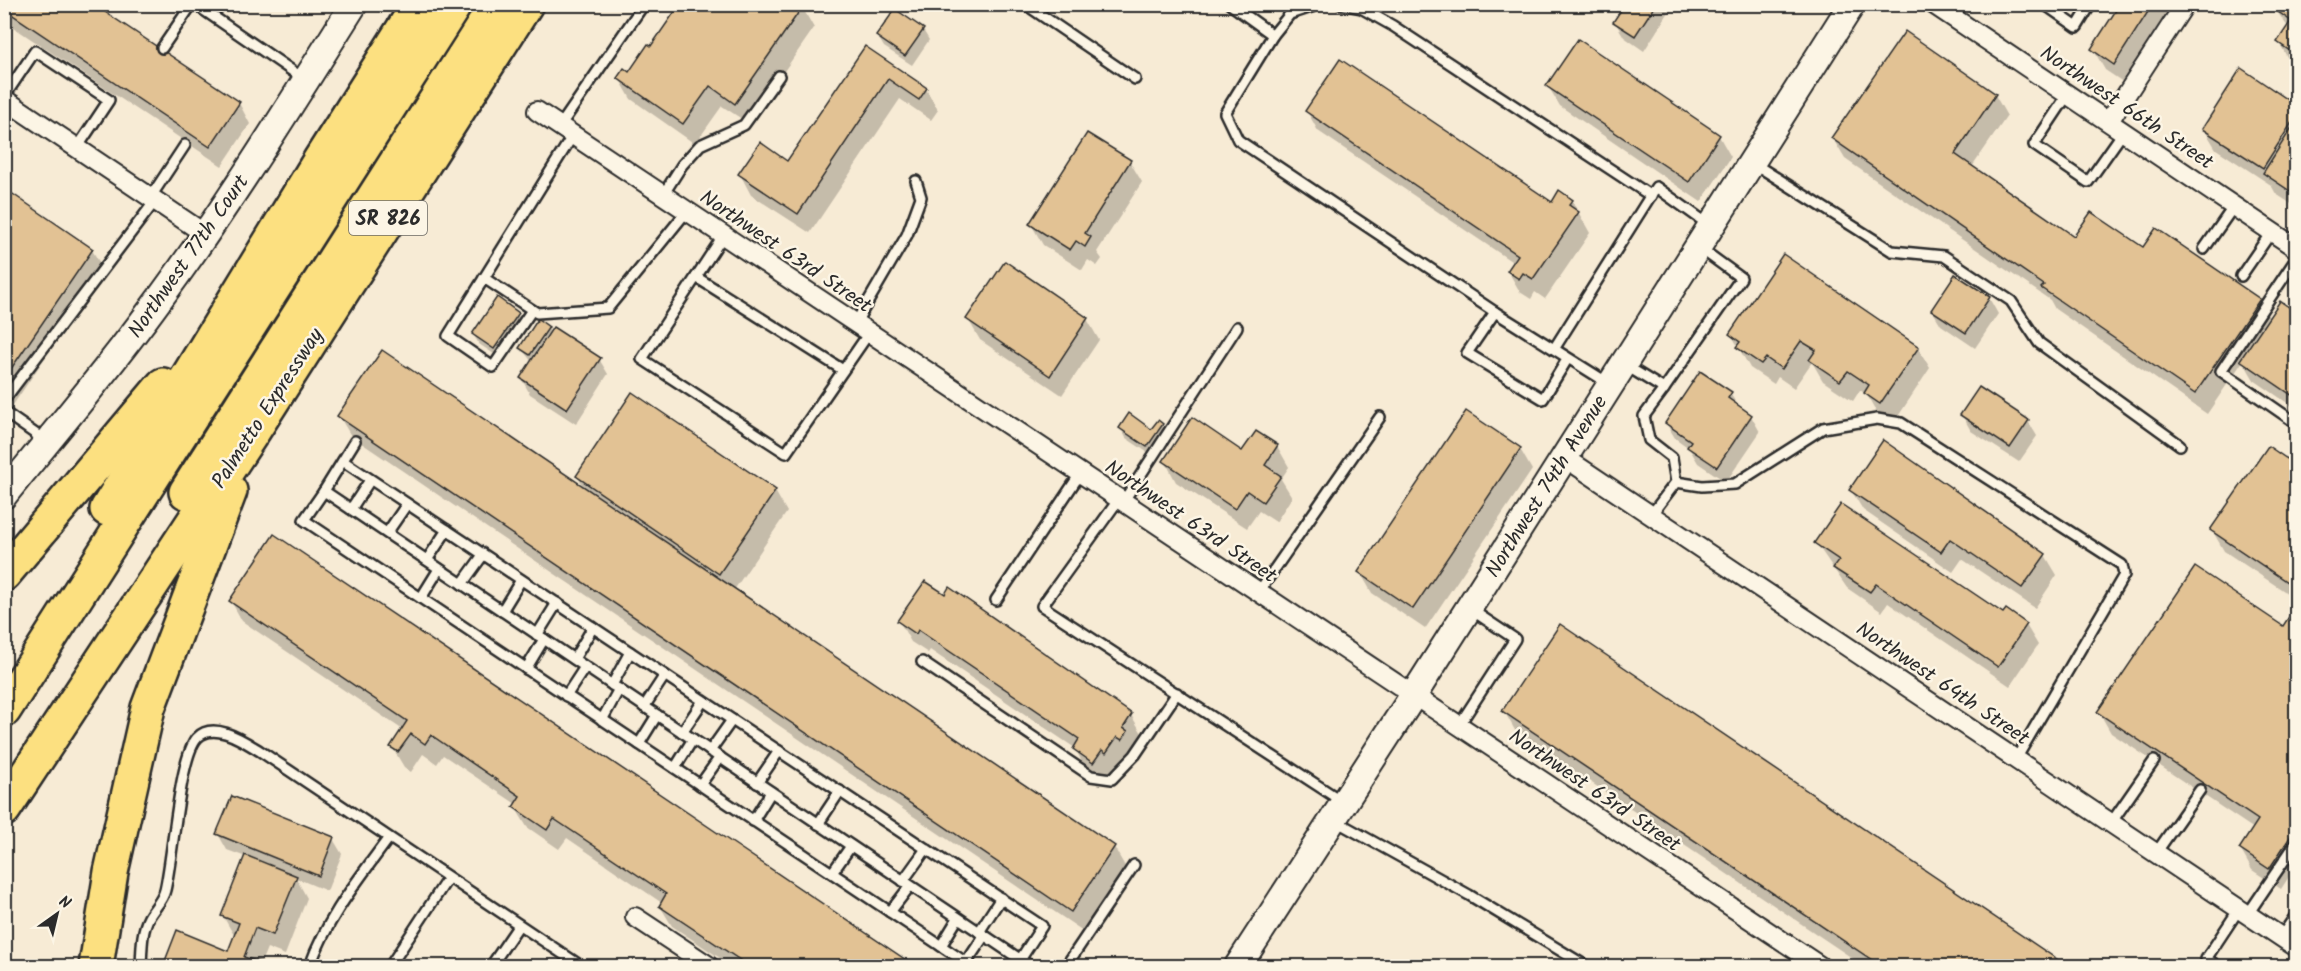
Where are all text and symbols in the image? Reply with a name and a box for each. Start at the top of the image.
street label: Northwest 66th Street [2033,38,2220,179]
street label: Northwest 77th Court [120,167,259,346]
street label: Northwest 63rd Street [692,182,879,323]
road number: SR 826 [349,201,427,235]
street label: Palmetto Expressway [204,322,333,496]
street label: Northwest 74th Avenue [1478,389,1617,585]
street label: Northwest 63rd Street [1097,452,1284,593]
street label: Northwest 64th Street [1849,614,2036,755]
street label: Northwest 63rd Street [1501,721,1688,862]
north arrow [27,884,87,944]
text: N [53,890,76,916]

